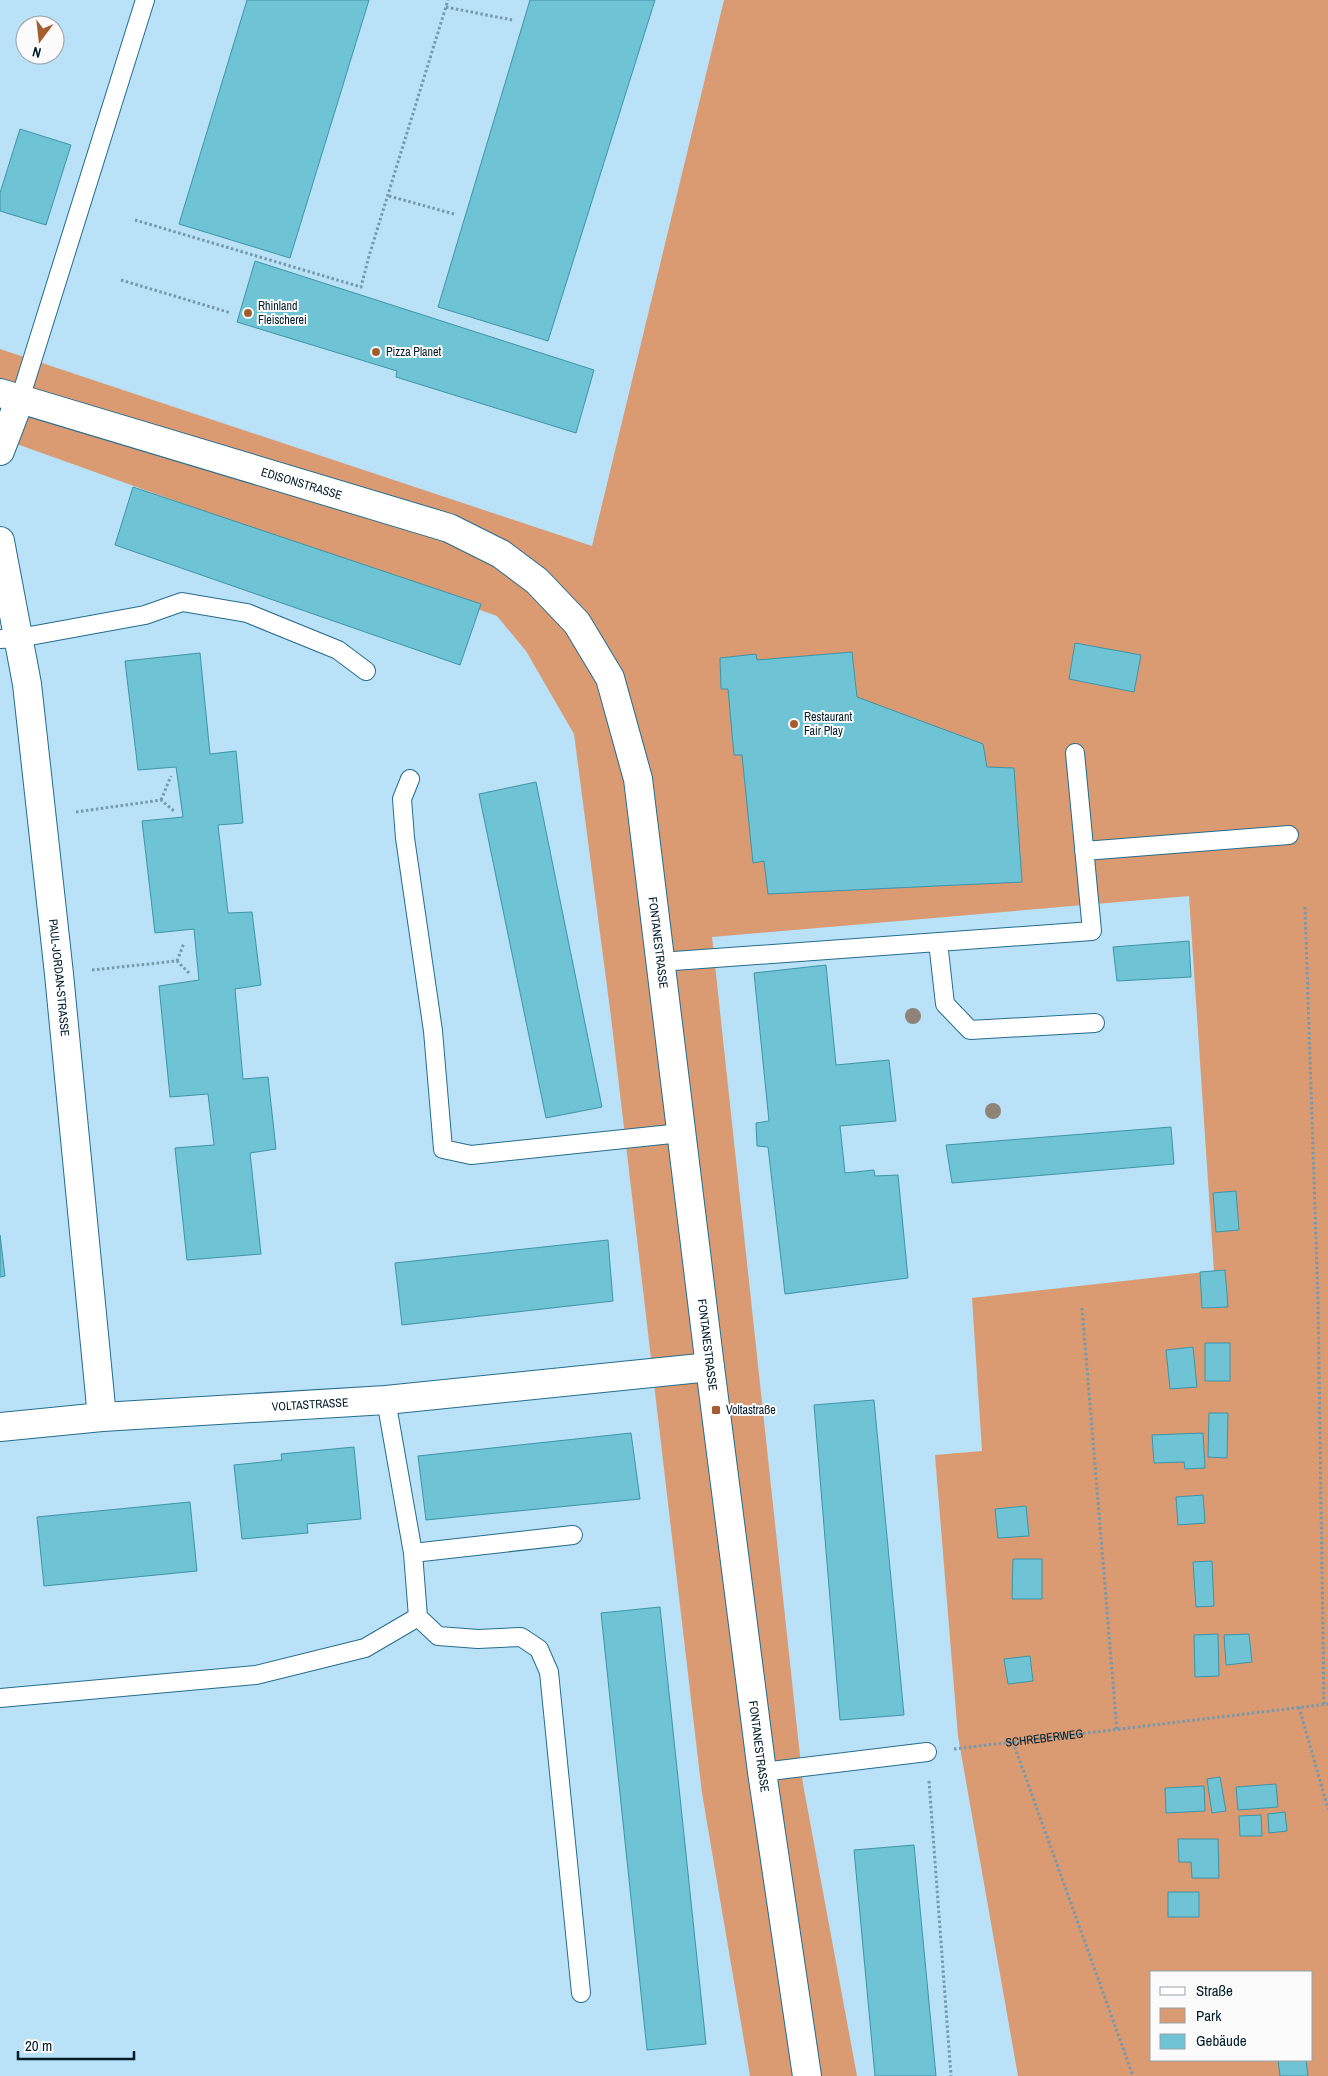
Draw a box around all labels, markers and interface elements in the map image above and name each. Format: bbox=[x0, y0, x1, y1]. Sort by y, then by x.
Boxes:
north arrow bbox=[15, 15, 65, 65]
text: N bbox=[30, 43, 43, 62]
place label: Rhinland Fleischerei bbox=[258, 298, 307, 328]
marker: Rhinland Fleischerei bbox=[242, 307, 254, 319]
place label: Pizza Planet bbox=[386, 344, 442, 360]
marker: Pizza Planet bbox=[370, 346, 382, 358]
street label: EDISONSTRASSE bbox=[259, 464, 344, 503]
place label: Restaurant Fair Play bbox=[804, 709, 852, 739]
marker: Restaurant Fair Play bbox=[788, 718, 800, 730]
street label: FONTANESTRASSE bbox=[645, 896, 672, 990]
street label: PAUL-JORDAN-STRASSE bbox=[45, 918, 73, 1037]
street label: FONTANESTRASSE bbox=[694, 1298, 721, 1392]
street label: VOLTASTRASSE bbox=[271, 1394, 349, 1415]
place label: Voltastraße bbox=[726, 1402, 776, 1418]
marker: Voltastraße bbox=[710, 1404, 722, 1416]
street label: FONTANESTRASSE bbox=[745, 1700, 773, 1793]
street label: SCHREBERWEG bbox=[1005, 1726, 1084, 1751]
legend bbox=[1150, 1971, 1313, 2061]
text: Straße bbox=[1196, 1980, 1233, 2001]
text: Park bbox=[1196, 2005, 1222, 2026]
scale bar bbox=[18, 2028, 134, 2060]
text: Gebäude bbox=[1196, 2030, 1247, 2051]
text: 20 m bbox=[25, 2035, 52, 2056]

